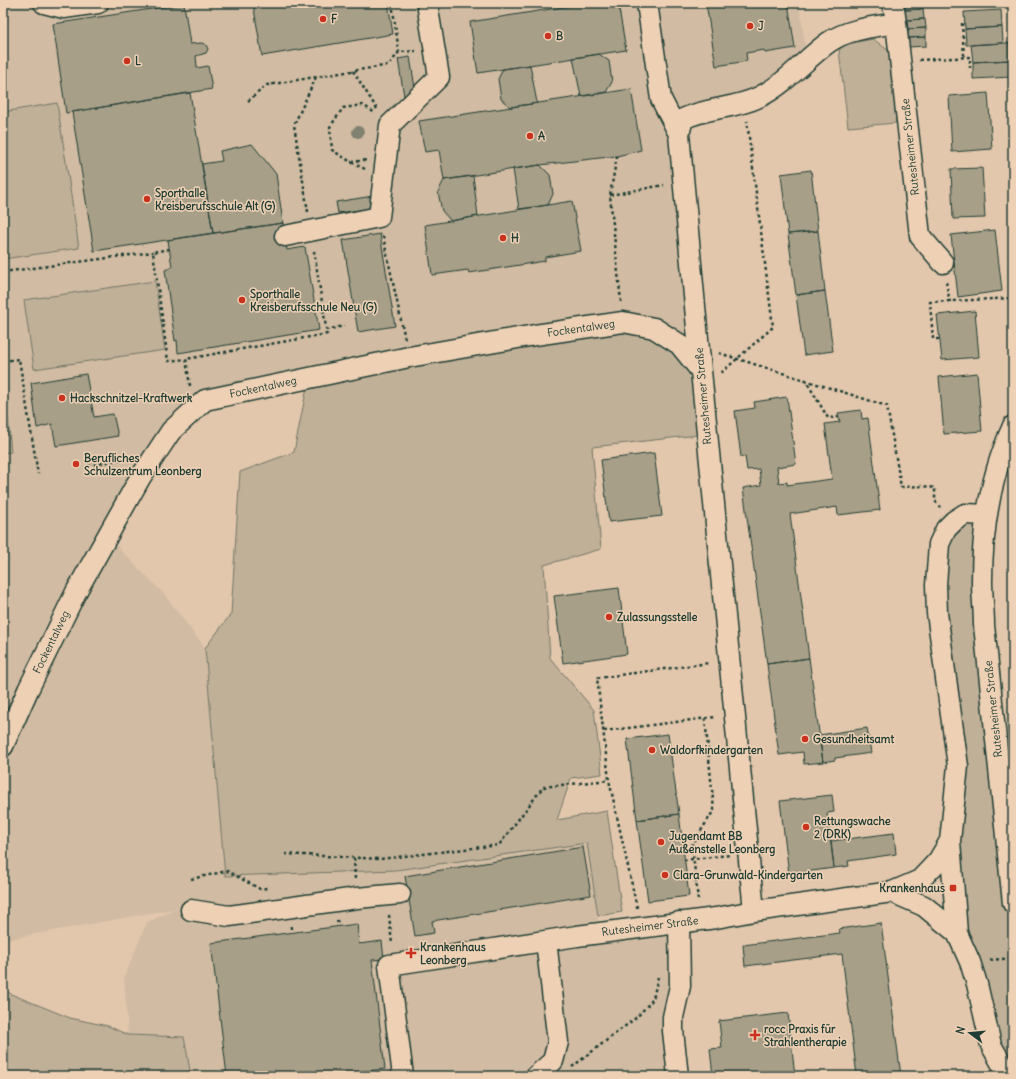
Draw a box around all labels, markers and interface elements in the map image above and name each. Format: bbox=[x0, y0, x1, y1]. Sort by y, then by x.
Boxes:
place label: F bbox=[331, 12, 338, 26]
marker: F bbox=[318, 14, 328, 24]
place label: J bbox=[758, 19, 764, 33]
marker: J bbox=[745, 21, 755, 31]
place label: B bbox=[556, 29, 563, 43]
marker: B bbox=[543, 31, 553, 41]
place label: L bbox=[135, 54, 141, 68]
marker: L bbox=[122, 56, 132, 66]
street label: Rutesheimer Straße bbox=[898, 98, 922, 196]
place label: A bbox=[538, 129, 545, 143]
marker: A bbox=[525, 131, 535, 141]
place label: Sporthalle Kreisberufsschule Alt (G) bbox=[155, 186, 276, 214]
marker: Sporthalle Kreisberufsschule Alt (G) bbox=[142, 194, 152, 204]
place label: H bbox=[511, 231, 519, 245]
marker: H bbox=[498, 233, 508, 243]
place label: Sporthalle Kreisberufsschule Neu (G) bbox=[250, 287, 378, 315]
marker: Sporthalle Kreisberufsschule Neu (G) bbox=[237, 295, 247, 305]
street label: Fockentalweg bbox=[546, 316, 616, 340]
street label: Rutesheimer Straße bbox=[692, 347, 714, 445]
street label: Fockentalweg bbox=[228, 373, 298, 401]
place label: Hackschnitzel-Kraftwerk bbox=[70, 391, 193, 405]
marker: Hackschnitzel-Kraftwerk bbox=[57, 393, 67, 403]
place label: Berufliches Schulzentrum Leonberg bbox=[84, 451, 202, 479]
marker: Berufliches Schulzentrum Leonberg bbox=[71, 459, 81, 469]
street label: Fockentalweg bbox=[30, 608, 72, 676]
place label: Zulassungsstelle bbox=[617, 610, 698, 625]
marker: Zulassungsstelle bbox=[604, 612, 614, 622]
street label: Rutesheimer Straße bbox=[981, 660, 1005, 758]
place label: Gesundheitsamt bbox=[813, 732, 894, 746]
marker: Gesundheitsamt bbox=[800, 734, 810, 744]
place label: Waldorfkindergarten bbox=[660, 743, 764, 758]
marker: Waldorfkindergarten bbox=[647, 745, 657, 755]
place label: Rettungswache 2 (DRK) bbox=[814, 814, 891, 842]
marker: Rettungswache 2 (DRK) bbox=[801, 822, 811, 832]
place label: Jugendamt BB Außenstelle Leonberg bbox=[669, 829, 775, 857]
marker: Jugendamt BB Außenstelle Leonberg bbox=[656, 837, 666, 847]
place label: Clara-Grunwald-Kindergarten bbox=[673, 868, 823, 883]
marker: Clara-Grunwald-Kindergarten bbox=[660, 870, 670, 880]
place label: Krankenhaus bbox=[879, 881, 945, 895]
marker: Krankenhaus bbox=[948, 883, 958, 893]
street label: Rutesheimer Straße bbox=[601, 913, 699, 939]
place label: Krankenhaus Leonberg bbox=[420, 940, 486, 968]
marker: Krankenhaus Leonberg bbox=[405, 947, 417, 959]
north arrow bbox=[950, 1013, 990, 1053]
place label: rocc Praxis für Strahlentherapie bbox=[764, 1022, 847, 1050]
text: N bbox=[953, 1025, 968, 1036]
marker: rocc Praxis für Strahlentherapie bbox=[749, 1029, 761, 1041]

